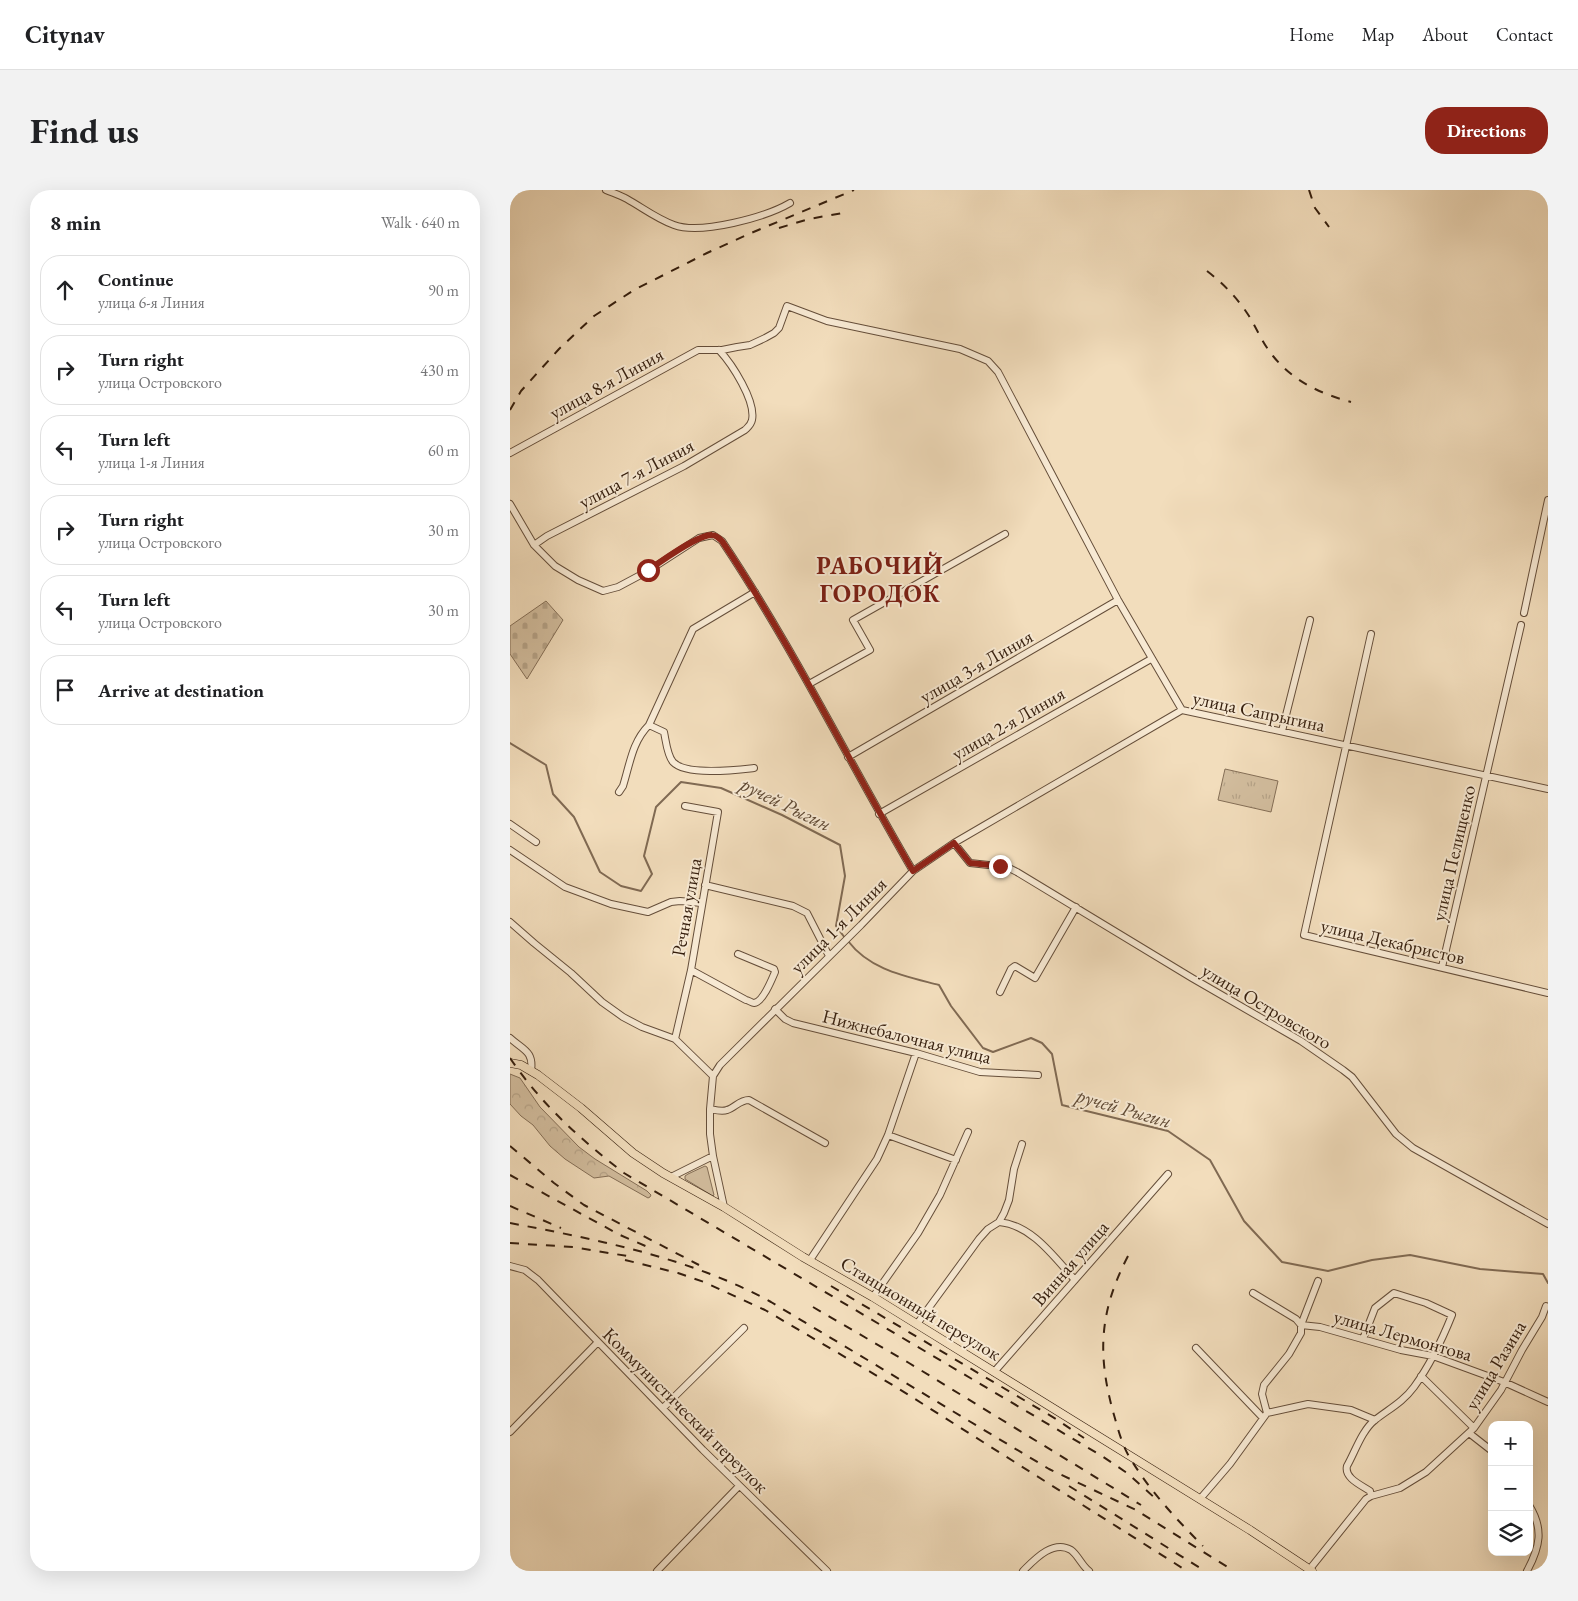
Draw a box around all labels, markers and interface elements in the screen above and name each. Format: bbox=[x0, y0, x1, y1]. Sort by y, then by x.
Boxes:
text: Citynav bbox=[25, 19, 105, 50]
text: Home bbox=[1289, 23, 1334, 46]
text: Map bbox=[1362, 23, 1394, 46]
text: About bbox=[1422, 23, 1468, 46]
text: Contact bbox=[1496, 23, 1553, 46]
button: Directions bbox=[1425, 107, 1548, 154]
text: Find us bbox=[30, 108, 139, 153]
text: 8 min bbox=[50, 209, 101, 236]
text: Walk · 640 m bbox=[381, 212, 460, 233]
text: Continue bbox=[98, 267, 173, 292]
icon: ahead bbox=[51, 276, 79, 304]
text: 90 m bbox=[428, 280, 459, 301]
text: улица 6-я Линия bbox=[98, 292, 205, 313]
street label: улица 8-я Линия bbox=[545, 342, 668, 425]
text: Turn right bbox=[98, 347, 184, 372]
icon: right bbox=[51, 356, 79, 384]
text: 430 m bbox=[420, 360, 459, 381]
text: улица Островского bbox=[98, 372, 222, 393]
text: Turn left bbox=[98, 427, 170, 452]
street label: улица 7-я Линия bbox=[574, 432, 699, 514]
icon: left bbox=[51, 436, 79, 464]
text: 60 m bbox=[428, 440, 459, 461]
text: улица 1-я Линия bbox=[98, 452, 205, 473]
text: Turn right bbox=[98, 507, 184, 532]
icon: right bbox=[51, 516, 79, 544]
text: 30 m bbox=[428, 520, 459, 541]
text: улица Островского bbox=[98, 532, 222, 553]
district label: РАБОЧИЙ ГОРОДОК bbox=[816, 550, 944, 609]
route start bbox=[637, 559, 660, 582]
text: Turn left bbox=[98, 587, 170, 612]
icon: left bbox=[51, 596, 79, 624]
text: 30 m bbox=[428, 600, 459, 621]
text: улица Островского bbox=[98, 612, 222, 633]
street label: улица 3-я Линия bbox=[915, 624, 1038, 709]
icon: arrive bbox=[51, 676, 79, 704]
text: Arrive at destination bbox=[98, 678, 264, 703]
street label: улица 2-я Линия bbox=[947, 681, 1070, 766]
street label: улица Сапрыгина bbox=[1191, 685, 1328, 738]
water label: ручей Рыгин bbox=[734, 770, 836, 837]
street label: улица Пелищенко bbox=[1426, 783, 1481, 924]
street label: Речная улица bbox=[666, 855, 708, 958]
route end bbox=[989, 855, 1012, 878]
street label: улица 1-я Линия bbox=[785, 871, 892, 979]
street label: улица Декабристов bbox=[1318, 913, 1467, 970]
street label: улица Островского bbox=[1197, 958, 1336, 1055]
street label: Нижнебалочная улица bbox=[820, 1003, 994, 1070]
water label: ручей Рыгин bbox=[1071, 1081, 1175, 1134]
street label: Винная улица bbox=[1026, 1215, 1115, 1311]
street label: Станционный переулок bbox=[836, 1251, 1006, 1366]
street label: улица Лермонтова bbox=[1331, 1304, 1475, 1367]
street label: улица Разина bbox=[1459, 1316, 1532, 1415]
street label: Коммунистический переулок bbox=[597, 1322, 774, 1499]
map controls bbox=[1488, 1421, 1533, 1556]
button: + bbox=[1488, 1421, 1533, 1466]
button: − bbox=[1488, 1466, 1533, 1511]
button: layers bbox=[1488, 1511, 1533, 1556]

